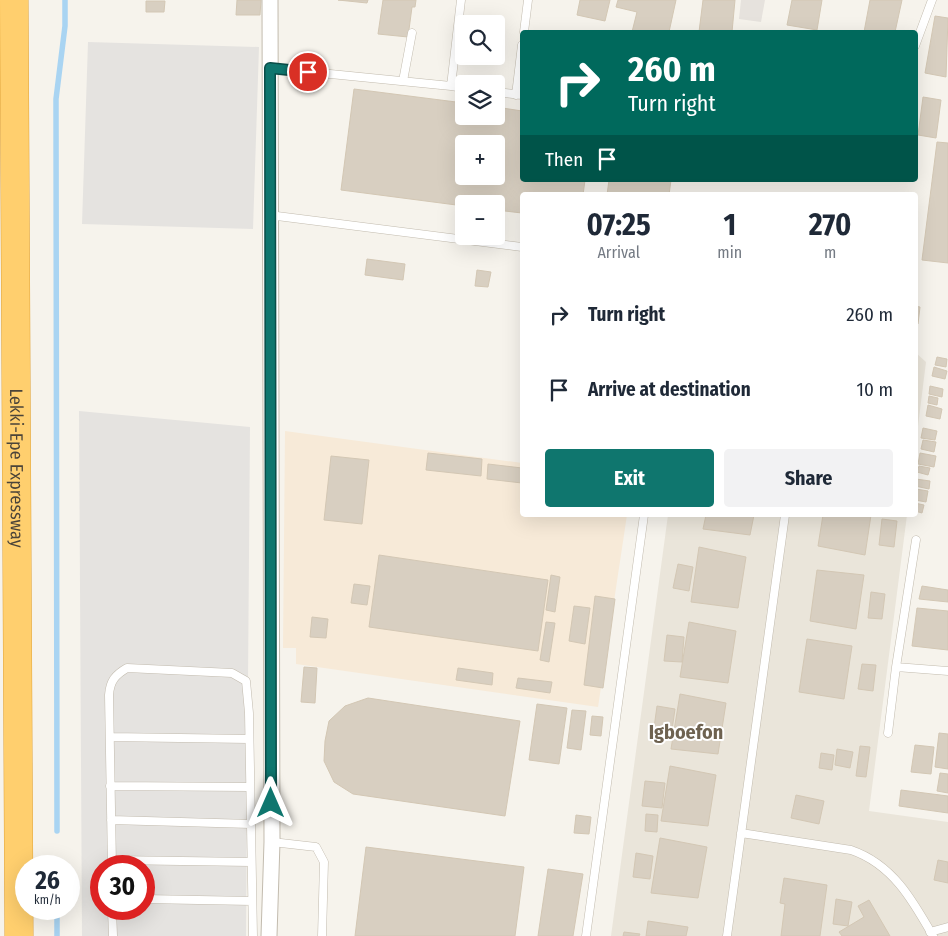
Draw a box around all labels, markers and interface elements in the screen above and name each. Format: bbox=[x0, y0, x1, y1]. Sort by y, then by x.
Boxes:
map controls bbox=[455, 15, 505, 245]
button: search bbox=[455, 15, 505, 65]
text: 260 m bbox=[628, 48, 716, 90]
icon: right bbox=[545, 50, 610, 115]
pin bbox=[287, 51, 329, 93]
icon: arrive bbox=[294, 58, 322, 86]
button: layers bbox=[455, 75, 505, 125]
text: Turn right bbox=[628, 90, 716, 117]
button: + bbox=[455, 135, 505, 185]
icon: arrive bbox=[593, 145, 621, 173]
text: Then bbox=[545, 148, 583, 171]
button: − bbox=[455, 195, 505, 245]
text: 07:25 bbox=[587, 207, 651, 243]
text: 1 bbox=[723, 207, 736, 243]
text: 270 bbox=[809, 207, 851, 243]
text: Arrival bbox=[597, 243, 640, 262]
text: min bbox=[717, 243, 742, 262]
text: m bbox=[824, 243, 836, 262]
icon: right bbox=[545, 301, 573, 329]
text: Turn right bbox=[588, 303, 665, 326]
text: 260 m bbox=[846, 303, 893, 326]
icon: arrive bbox=[545, 376, 573, 404]
text: Arrive at destination bbox=[588, 378, 751, 401]
text: 10 m bbox=[857, 378, 893, 401]
street label: Lekki-Epe Expressway bbox=[5, 388, 28, 548]
button: Exit bbox=[545, 449, 714, 507]
button: Share bbox=[724, 449, 893, 507]
district label: Igboefon bbox=[649, 720, 723, 744]
position arrow bbox=[244, 776, 296, 828]
speed limit sign: 30 bbox=[90, 855, 155, 920]
text: 26 bbox=[35, 866, 60, 896]
text: km/h bbox=[34, 893, 61, 907]

